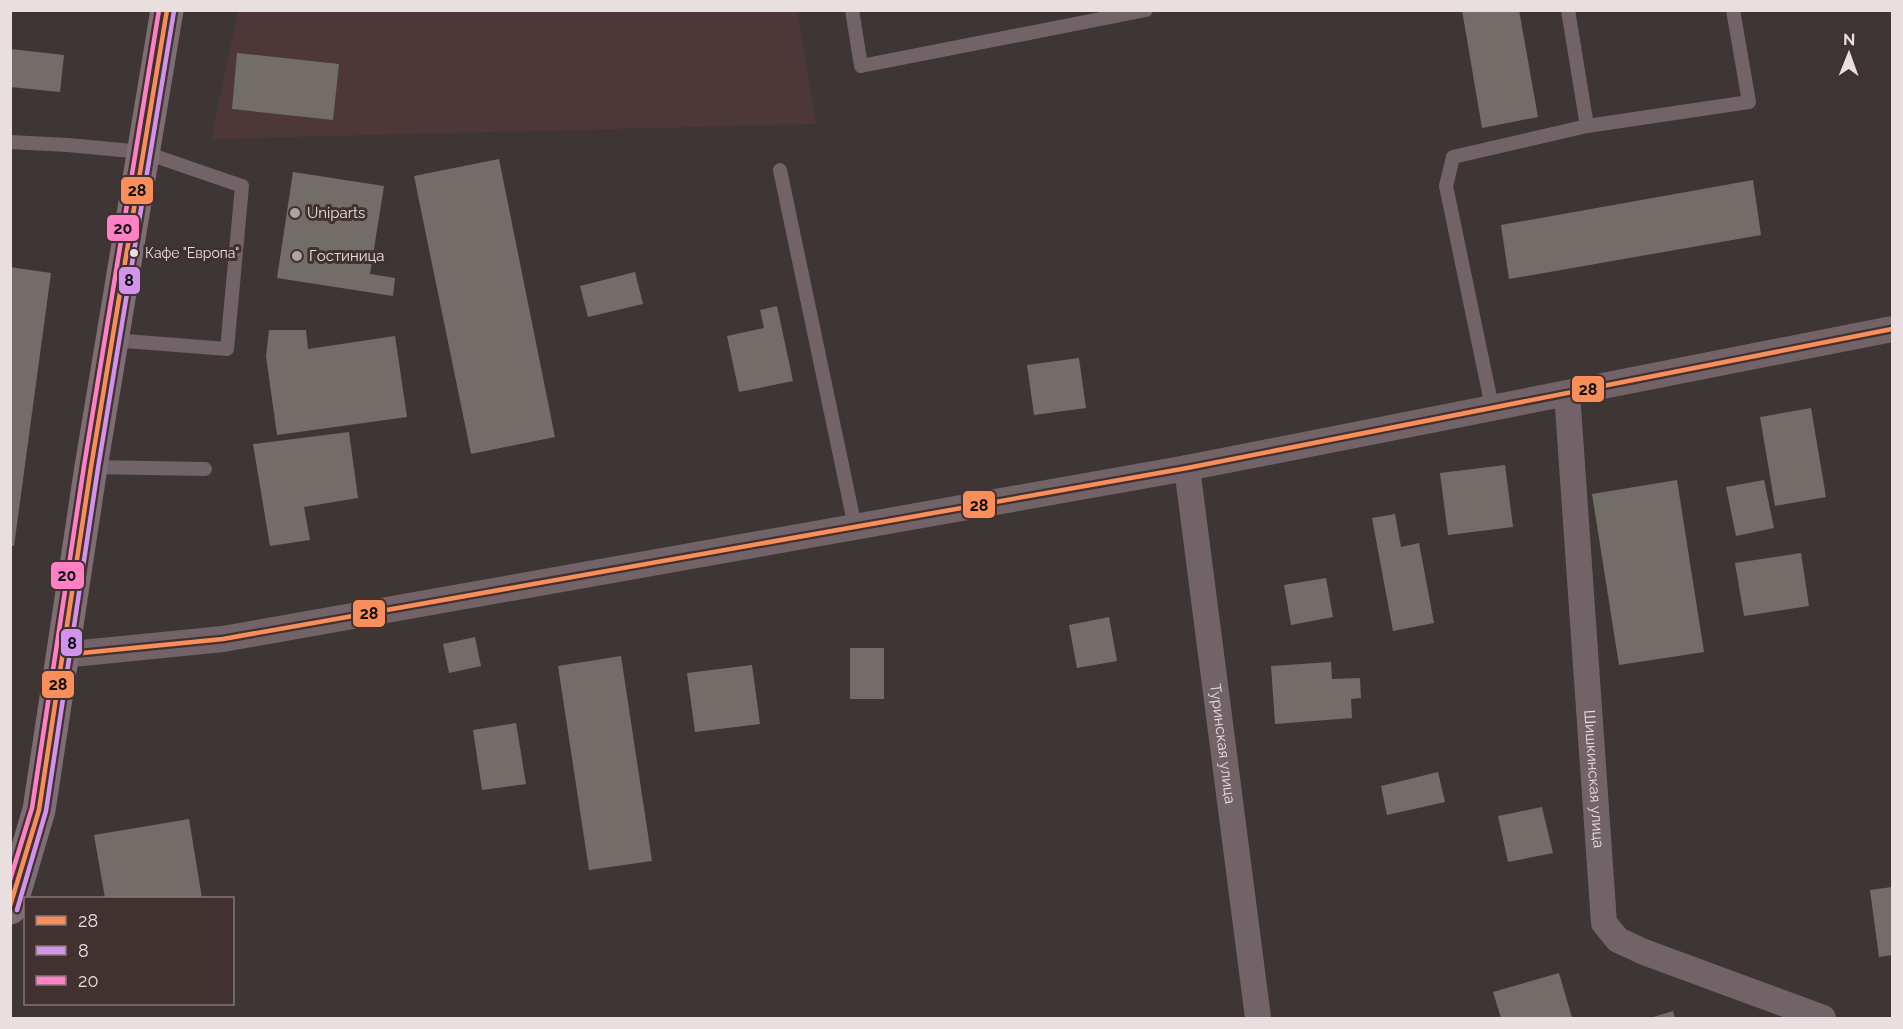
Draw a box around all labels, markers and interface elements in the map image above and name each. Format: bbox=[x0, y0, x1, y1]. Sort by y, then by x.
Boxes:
north arrow bbox=[1819, 24, 1879, 84]
text: N bbox=[1843, 30, 1856, 49]
line badge: 28 bbox=[120, 176, 154, 205]
text: 28 bbox=[128, 181, 146, 200]
place label: Uniparts bbox=[307, 204, 365, 222]
marker: Uniparts bbox=[288, 206, 302, 220]
line badge: 20 bbox=[106, 214, 140, 242]
text: 20 bbox=[114, 219, 133, 238]
place label: Кафе "Европа" bbox=[145, 245, 239, 261]
marker: Кафе "Европа" bbox=[128, 247, 140, 259]
place label: Гостиница bbox=[309, 247, 384, 265]
marker: Гостиница bbox=[290, 249, 304, 263]
line badge: 8 bbox=[118, 266, 141, 295]
text: 8 bbox=[124, 271, 134, 290]
line badge: 28 bbox=[1571, 375, 1605, 403]
text: 28 bbox=[1579, 380, 1597, 399]
line badge: 28 bbox=[962, 490, 996, 519]
text: 28 bbox=[970, 496, 988, 515]
line badge: 20 bbox=[50, 561, 85, 590]
text: 20 bbox=[58, 566, 77, 585]
line badge: 28 bbox=[352, 599, 386, 628]
text: 28 bbox=[360, 604, 378, 623]
line badge: 8 bbox=[60, 628, 83, 657]
text: 8 bbox=[67, 634, 77, 653]
line badge: 28 bbox=[41, 670, 75, 699]
text: 28 bbox=[49, 675, 67, 694]
street label: Туринская улица bbox=[1206, 683, 1239, 805]
street label: Шишкинская улица bbox=[1580, 709, 1608, 849]
legend bbox=[24, 897, 234, 1005]
text: 28 bbox=[78, 910, 98, 931]
text: 8 bbox=[78, 940, 89, 961]
text: 20 bbox=[78, 970, 98, 991]

